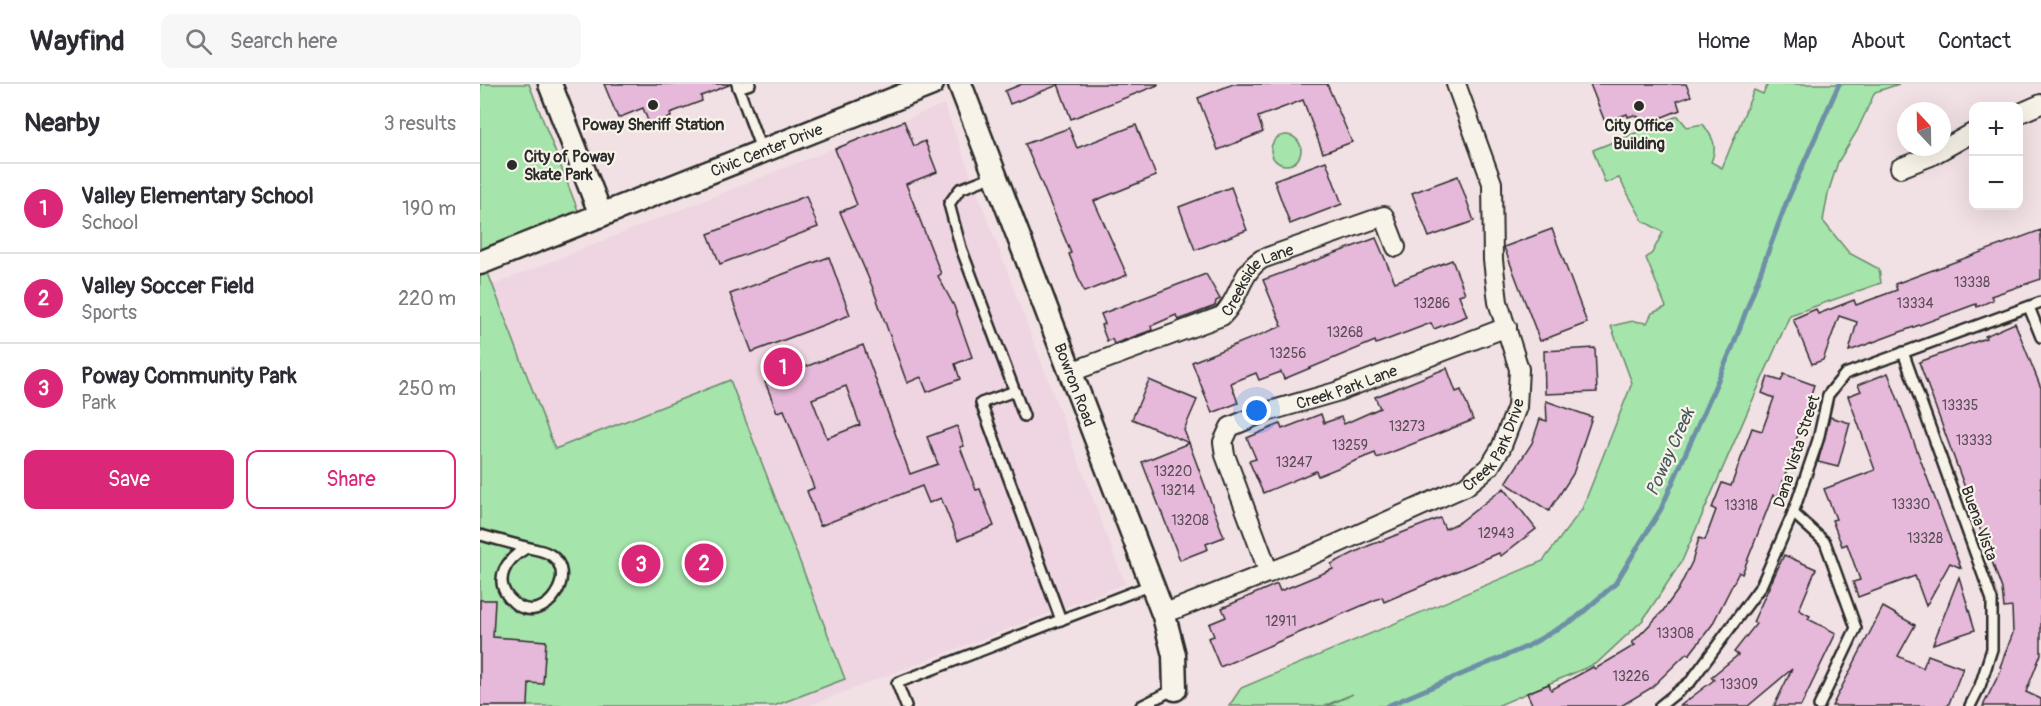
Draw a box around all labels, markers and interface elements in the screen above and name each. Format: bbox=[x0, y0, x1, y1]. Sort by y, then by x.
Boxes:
search box bbox=[161, 14, 581, 68]
text: Wayfind bbox=[30, 24, 125, 59]
icon: search bbox=[182, 25, 215, 58]
text: Search here bbox=[230, 27, 337, 55]
text: Home bbox=[1697, 28, 1750, 55]
text: Map bbox=[1783, 28, 1818, 55]
text: About bbox=[1851, 28, 1905, 55]
text: Contact bbox=[1938, 28, 2011, 55]
marker: Poway Sheriff Station bbox=[646, 98, 660, 112]
marker: City Office Building bbox=[1632, 99, 1646, 113]
north arrow bbox=[1897, 102, 1951, 156]
map controls bbox=[1969, 102, 2023, 210]
button: + bbox=[1969, 102, 2023, 156]
text: Nearby bbox=[24, 107, 100, 139]
text: 3 results bbox=[384, 111, 456, 136]
place label: Poway Sheriff Station bbox=[582, 115, 724, 135]
place label: City Office Building bbox=[1605, 116, 1675, 154]
street label: Civic Center Drive bbox=[708, 119, 826, 182]
place label: City of Poway Skate Park bbox=[524, 147, 615, 185]
button: − bbox=[1969, 156, 2023, 210]
marker: City of Poway Skate Park bbox=[505, 158, 519, 172]
text: Valley Elementary School bbox=[81, 182, 314, 210]
text: 1 bbox=[40, 196, 47, 221]
text: 190 m bbox=[402, 196, 456, 221]
text: School bbox=[81, 210, 138, 235]
street label: Creekside Lane bbox=[1217, 240, 1296, 321]
text: Valley Soccer Field bbox=[81, 272, 254, 300]
house number: 13338 bbox=[1954, 274, 1990, 291]
text: 2 bbox=[38, 286, 49, 311]
text: 220 m bbox=[398, 286, 456, 311]
house number: 13286 bbox=[1414, 295, 1450, 312]
house number: 13334 bbox=[1896, 295, 1934, 312]
text: Sports bbox=[81, 300, 137, 325]
house number: 13268 bbox=[1327, 324, 1363, 341]
street label: Bowron Road bbox=[1049, 340, 1099, 430]
pin: 1 bbox=[764, 344, 802, 390]
house number: 13256 bbox=[1270, 345, 1306, 362]
street label: Creek Park Lane bbox=[1294, 361, 1400, 414]
text: Poway Community Park bbox=[81, 362, 297, 390]
text: 3 bbox=[38, 376, 49, 401]
text: 250 m bbox=[398, 376, 456, 401]
text: Park bbox=[81, 390, 116, 415]
street label: Dana Vista Street bbox=[1769, 392, 1825, 510]
your location bbox=[1242, 396, 1271, 425]
house number: 13335 bbox=[1942, 397, 1978, 414]
street label: Creek Park Drive bbox=[1458, 398, 1528, 496]
water label: Poway Creek bbox=[1641, 403, 1701, 500]
house number: 13273 bbox=[1389, 418, 1425, 435]
house number: 13333 bbox=[1956, 432, 1993, 449]
house number: 13259 bbox=[1332, 437, 1368, 454]
button: Save bbox=[24, 450, 234, 509]
button: Share bbox=[246, 450, 456, 509]
house number: 13247 bbox=[1276, 454, 1313, 471]
house number: 13220 bbox=[1154, 463, 1192, 480]
house number: 13214 bbox=[1161, 482, 1195, 499]
street label: Buena Vista bbox=[1956, 483, 2002, 563]
house number: 13330 bbox=[1892, 496, 1930, 513]
house number: 13318 bbox=[1724, 497, 1758, 514]
house number: 13208 bbox=[1171, 512, 1209, 529]
house number: 12943 bbox=[1478, 525, 1514, 542]
house number: 13328 bbox=[1907, 530, 1943, 547]
pin: 2 bbox=[684, 540, 724, 586]
pin: 3 bbox=[622, 542, 660, 586]
house number: 12911 bbox=[1265, 613, 1297, 630]
house number: 13308 bbox=[1656, 625, 1694, 642]
house number: 13226 bbox=[1612, 668, 1650, 685]
house number: 13309 bbox=[1720, 676, 1758, 693]

